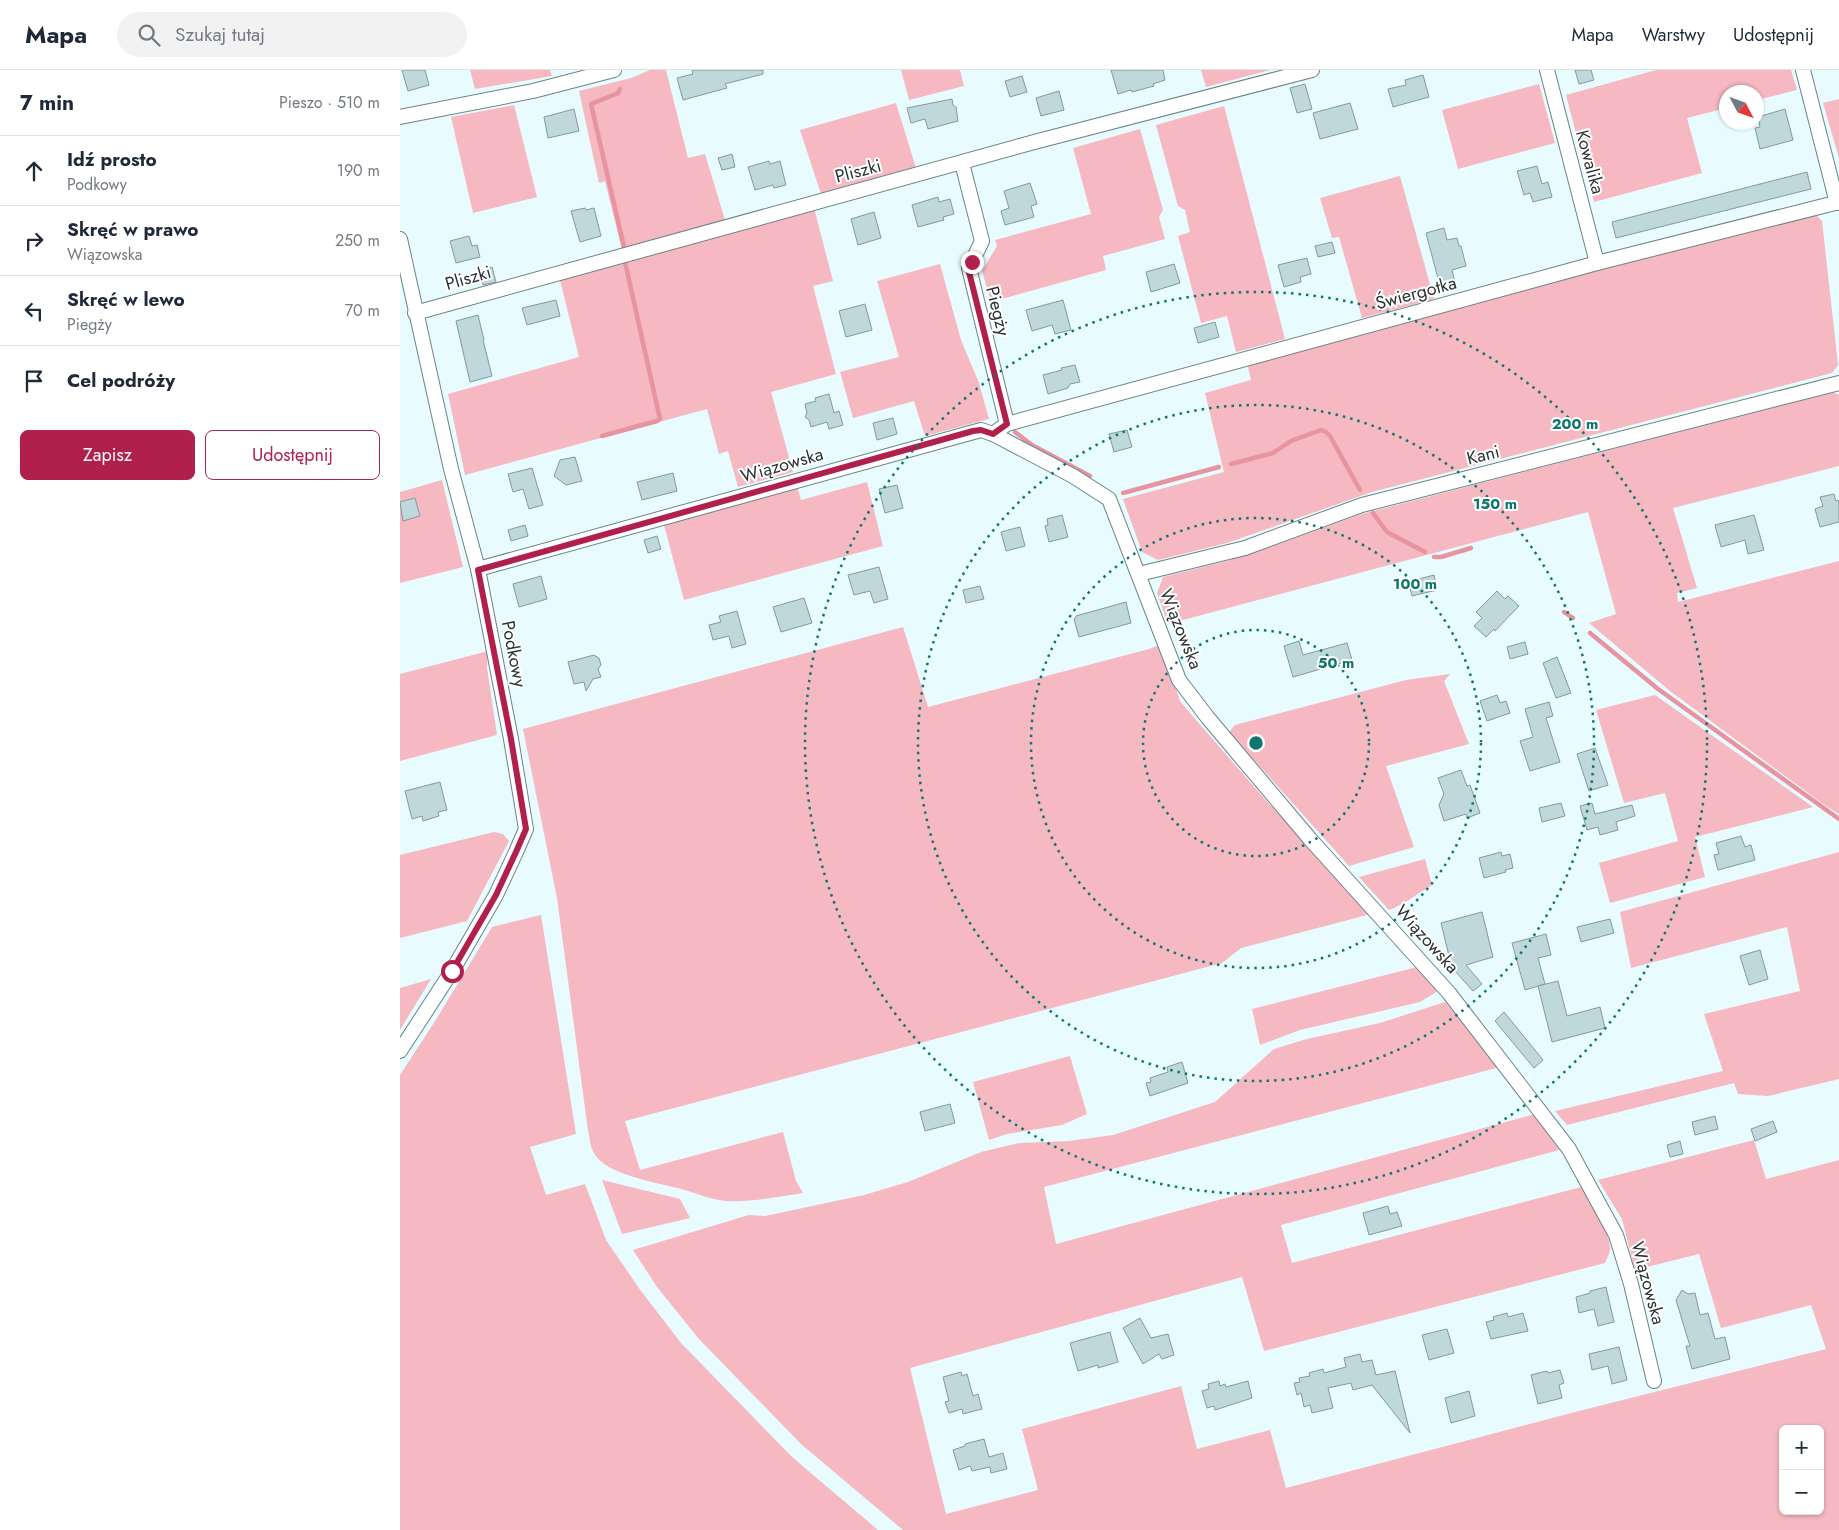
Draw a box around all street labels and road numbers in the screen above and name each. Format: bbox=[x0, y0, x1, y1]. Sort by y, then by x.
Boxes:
street label: Kowalika bbox=[1569, 127, 1611, 197]
street label: Pliszki bbox=[832, 152, 884, 190]
street label: Pliszki bbox=[442, 259, 494, 297]
street label: Świergotka bbox=[1373, 270, 1459, 316]
street label: Piegży bbox=[979, 283, 1017, 339]
street label: Kani bbox=[1464, 438, 1502, 472]
street label: Wiązowska bbox=[738, 441, 826, 489]
street label: Wiązowska bbox=[1153, 585, 1209, 673]
street label: Podkowy bbox=[495, 618, 533, 690]
street label: Wiązowska bbox=[1389, 899, 1465, 979]
street label: Wiązowska bbox=[1624, 1239, 1672, 1327]

